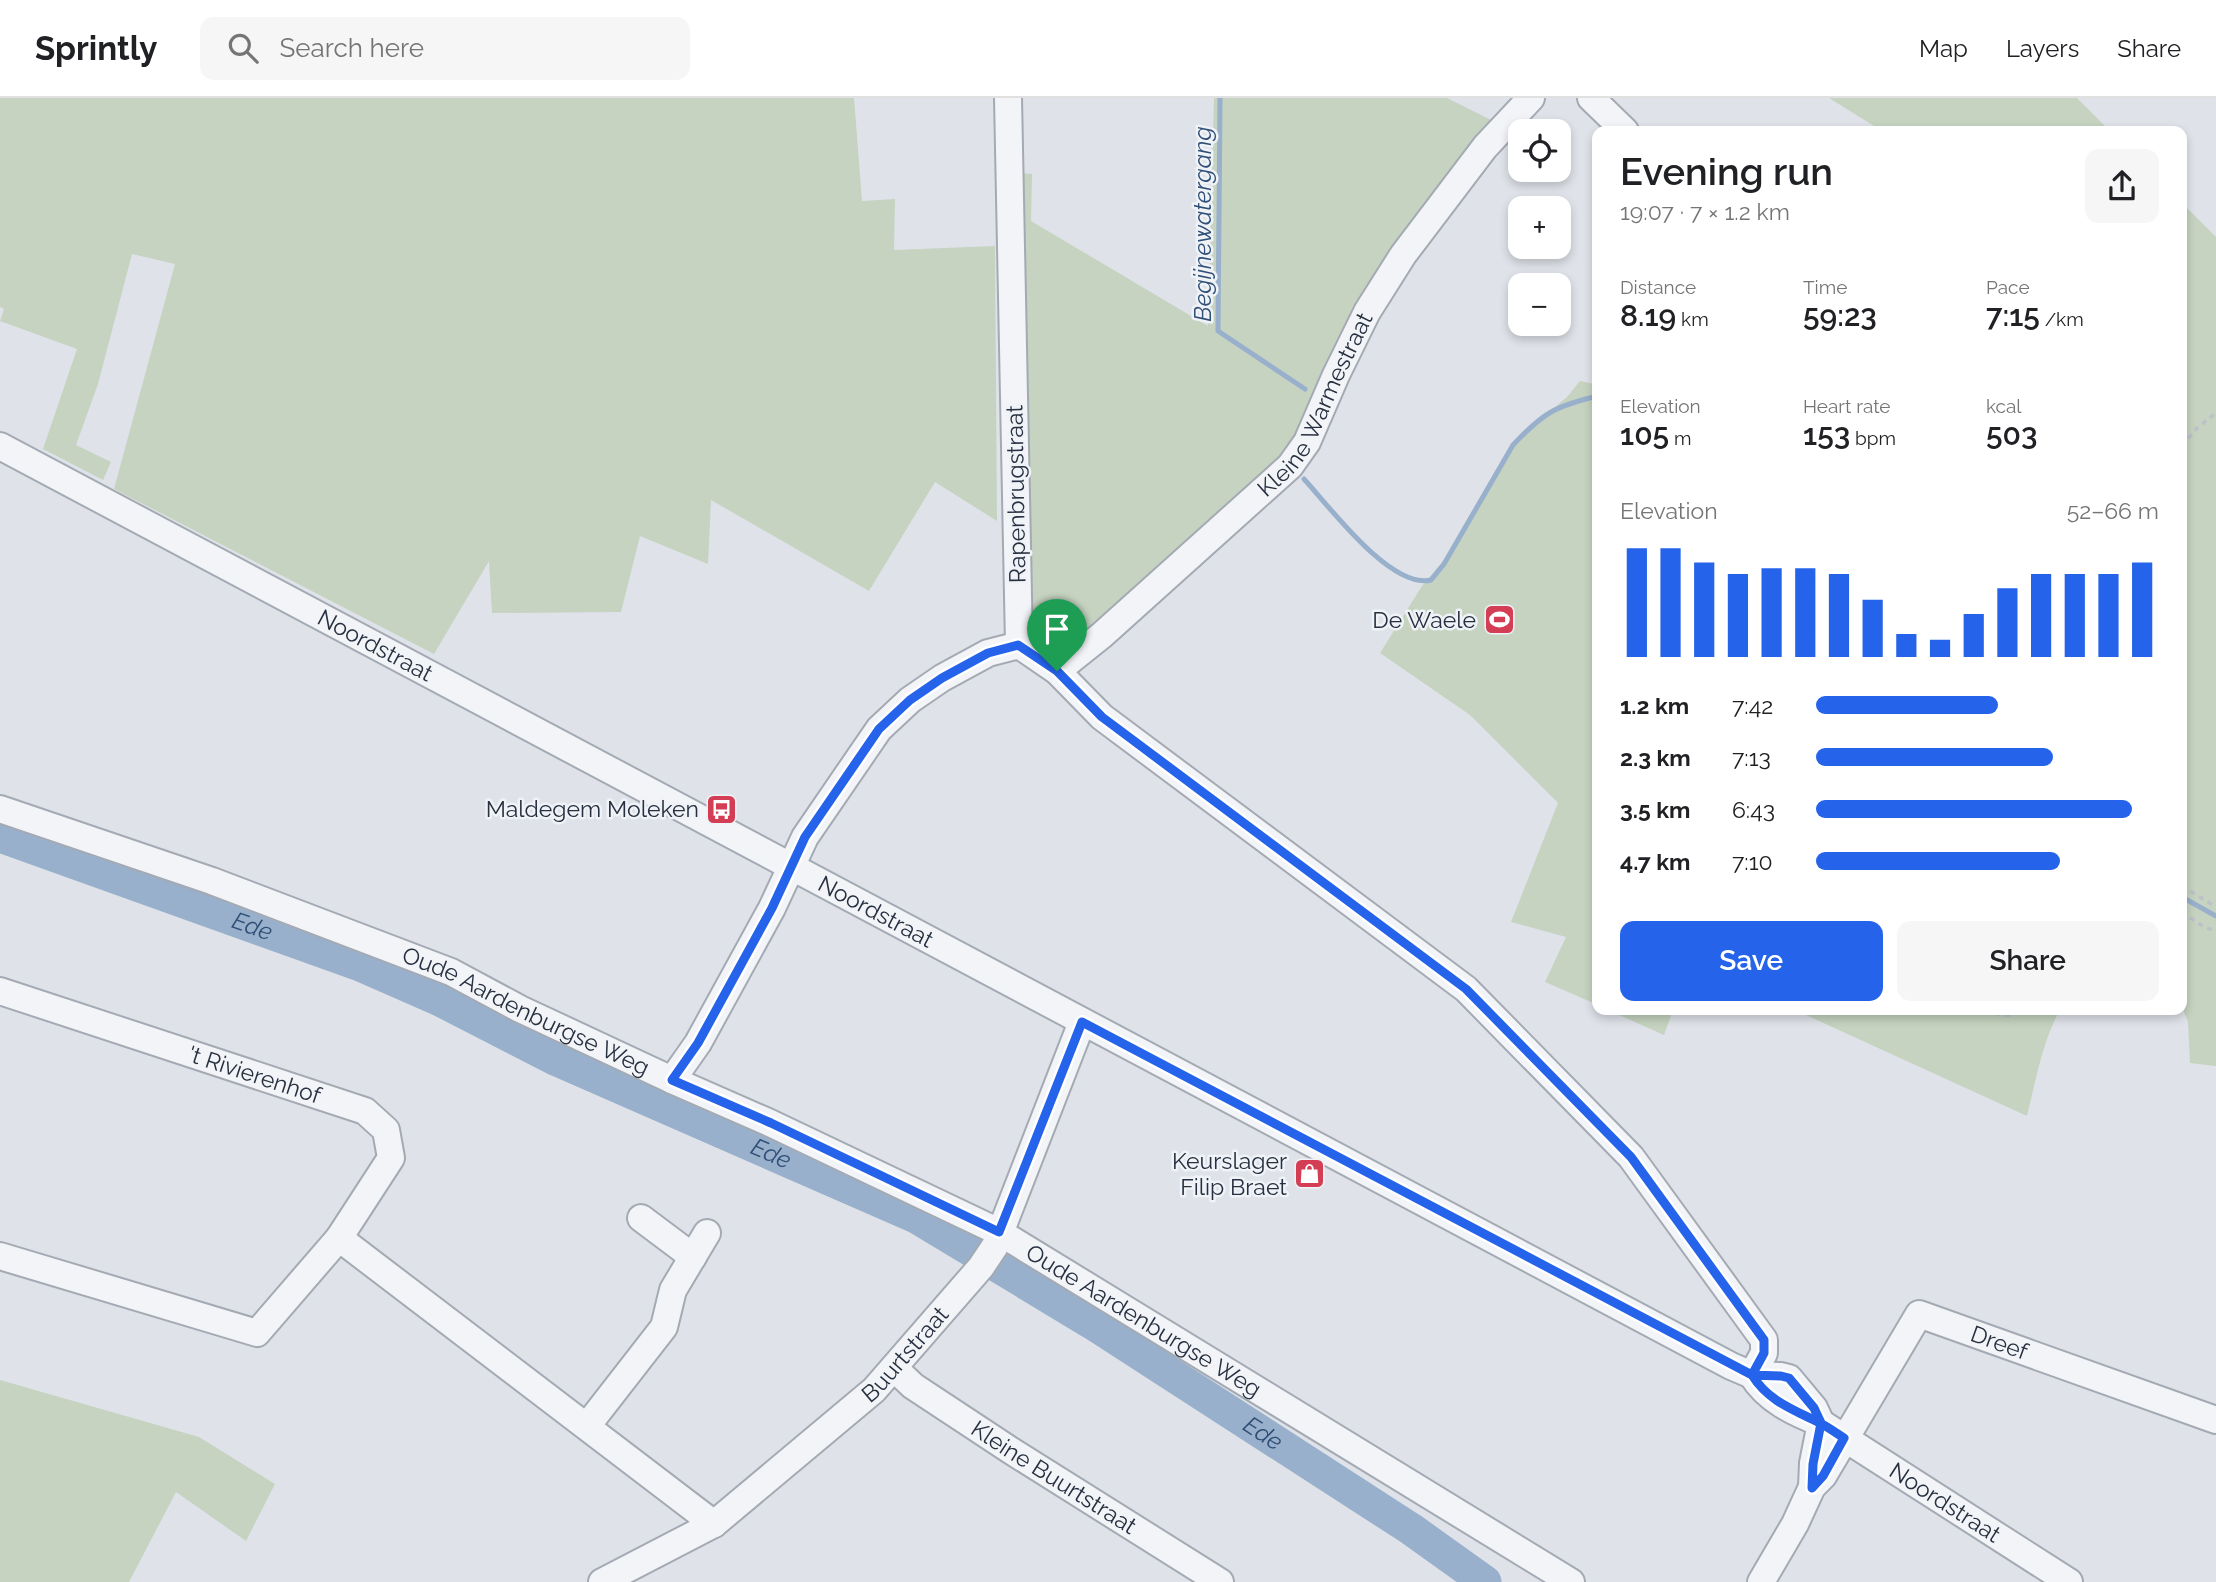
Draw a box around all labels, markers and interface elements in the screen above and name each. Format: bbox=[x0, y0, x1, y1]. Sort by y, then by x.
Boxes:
search box bbox=[200, 17, 690, 80]
text: Sprintly bbox=[35, 29, 158, 68]
icon: search bbox=[224, 29, 262, 67]
text: Search here bbox=[280, 33, 424, 63]
text: Map bbox=[1919, 34, 1968, 63]
text: Layers bbox=[2006, 34, 2079, 63]
text: Share bbox=[2117, 34, 2181, 63]
map controls bbox=[1508, 119, 1571, 336]
button: locate bbox=[1508, 119, 1571, 182]
water label: Begijnewatergang bbox=[1188, 126, 1217, 322]
text: Evening run bbox=[1620, 149, 1833, 194]
button: share bbox=[2085, 149, 2159, 223]
button: + bbox=[1508, 196, 1571, 259]
text: 19:07 · 7 × 1.2 km bbox=[1620, 198, 1790, 225]
button: − bbox=[1508, 273, 1571, 336]
text: Distance bbox=[1620, 276, 1696, 298]
text: Time bbox=[1803, 276, 1847, 298]
text: Pace bbox=[1986, 276, 2030, 298]
text: 8.19 bbox=[1620, 298, 1676, 333]
text: 59:23 bbox=[1803, 298, 1877, 333]
text: 7:15 bbox=[1986, 298, 2040, 333]
street label: Kleine Warmestraat bbox=[1252, 308, 1378, 502]
text: km bbox=[1676, 308, 1709, 330]
text: /km bbox=[2040, 308, 2084, 330]
text: Elevation bbox=[1620, 395, 1701, 417]
text: Heart rate bbox=[1803, 395, 1891, 417]
text: kcal bbox=[1986, 395, 2022, 417]
street label: Rapenbrugstraat bbox=[1000, 404, 1031, 583]
text: 105 bbox=[1620, 417, 1669, 452]
text: 153 bbox=[1803, 417, 1850, 452]
text: 503 bbox=[1986, 417, 2037, 452]
text: m bbox=[1669, 427, 1691, 449]
text: bpm bbox=[1850, 427, 1896, 449]
text: Elevation bbox=[1620, 497, 1718, 524]
text: 52–66 m bbox=[2067, 497, 2159, 524]
pin bbox=[1027, 599, 1087, 671]
street label: Noordstraat bbox=[313, 603, 438, 687]
sports icon: De Waele bbox=[1482, 603, 1516, 637]
place label: De Waele bbox=[1372, 606, 1476, 633]
icon: arrive bbox=[1038, 610, 1076, 648]
text: 1.2 km bbox=[1620, 692, 1689, 719]
text: 7:42 bbox=[1732, 692, 1773, 719]
text: 2.3 km bbox=[1620, 744, 1691, 771]
text: 7:13 bbox=[1732, 744, 1771, 771]
bus stop icon: Maldegem Moleken bbox=[705, 792, 739, 826]
place label: Maldegem Moleken bbox=[486, 795, 699, 822]
text: 3.5 km bbox=[1620, 796, 1691, 823]
text: 6:43 bbox=[1732, 796, 1775, 823]
text: 4.7 km bbox=[1620, 848, 1691, 875]
text: 7:10 bbox=[1732, 848, 1773, 875]
street label: Noordstraat bbox=[814, 869, 939, 953]
water label: Ede bbox=[228, 905, 277, 947]
button: Save bbox=[1620, 921, 1883, 1001]
button: Share bbox=[1897, 921, 2159, 1001]
street label: Oude Aardenburgse Weg bbox=[399, 941, 654, 1081]
street label: 't Rivierenhof bbox=[185, 1040, 326, 1109]
water label: Ede bbox=[747, 1132, 796, 1175]
place label: Keurslager Filip Braet bbox=[1172, 1147, 1287, 1200]
shop icon: Keurslager Filip Braet bbox=[1293, 1157, 1327, 1191]
street label: Oude Aardenburgse Weg bbox=[1021, 1238, 1266, 1402]
street label: Buurtstraat bbox=[856, 1300, 954, 1408]
street label: Dreef bbox=[1967, 1320, 2033, 1365]
water label: Ede bbox=[1238, 1410, 1288, 1456]
street label: Kleine Buurtstraat bbox=[966, 1414, 1142, 1539]
street label: Noordstraat bbox=[1885, 1457, 2006, 1548]

